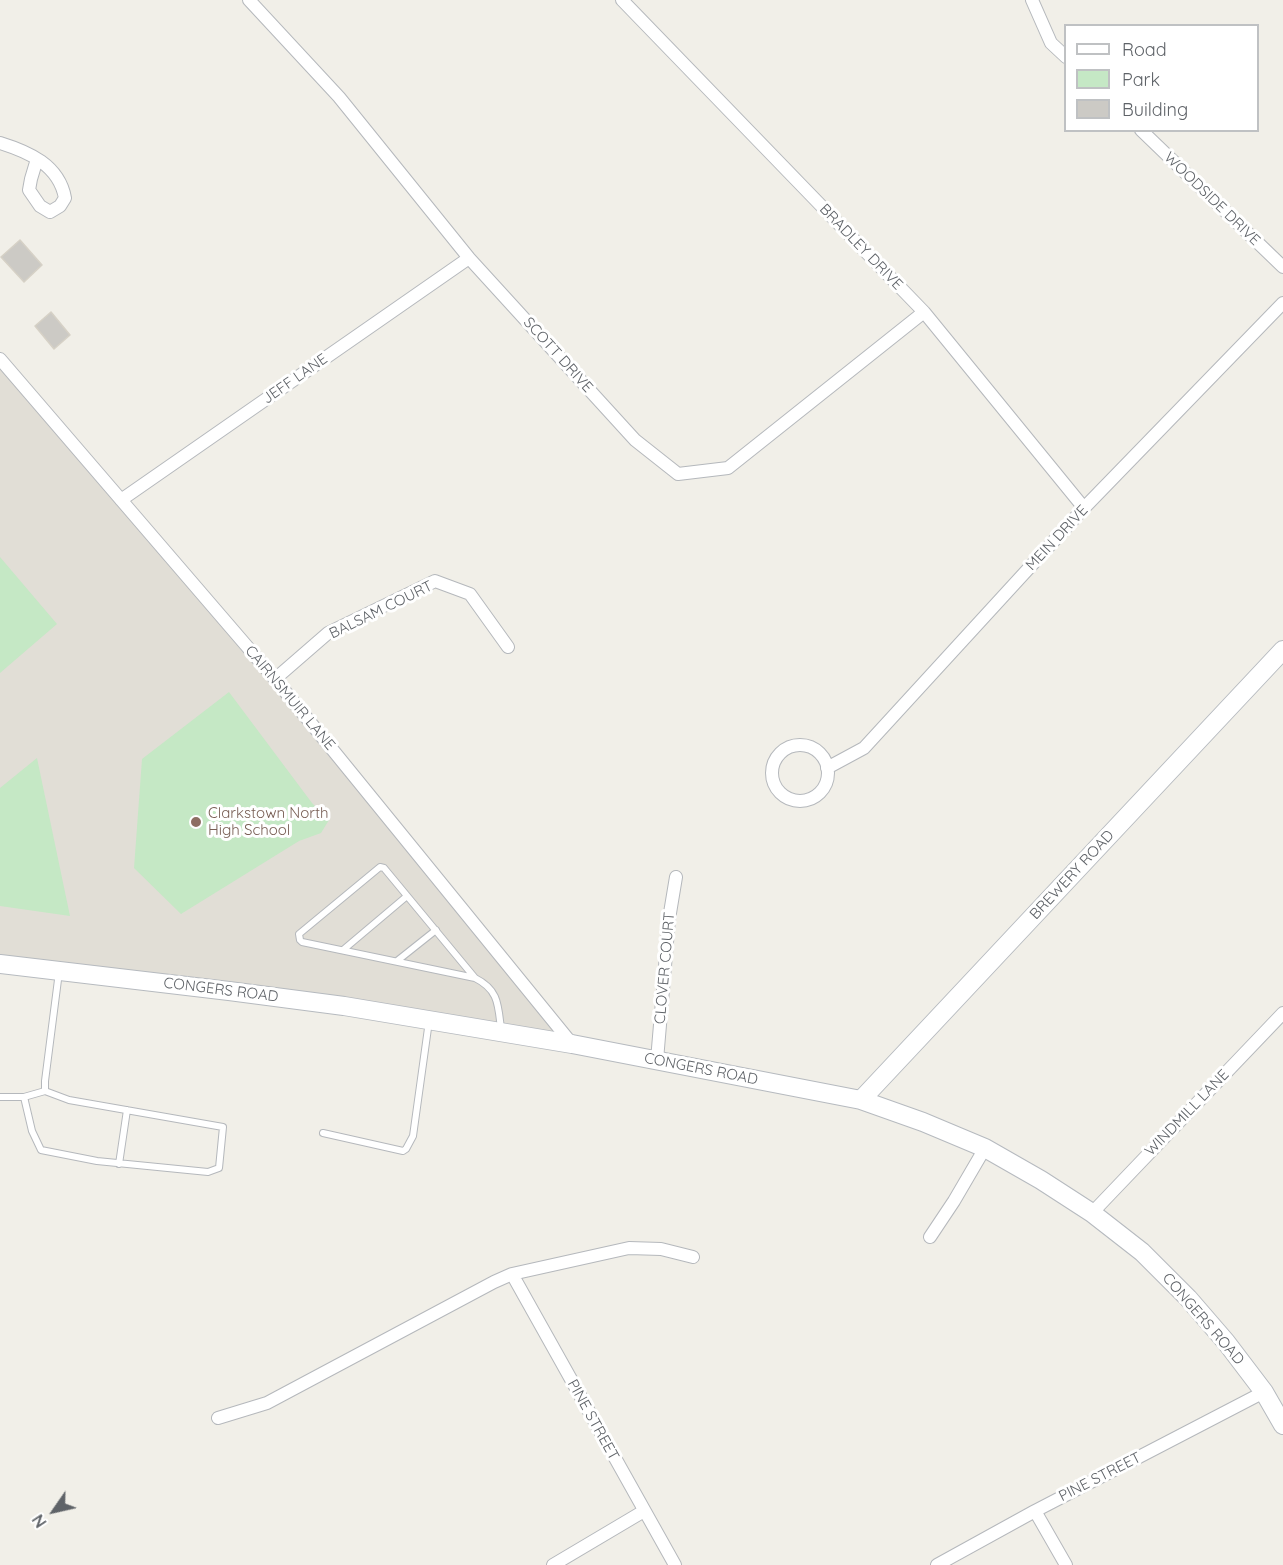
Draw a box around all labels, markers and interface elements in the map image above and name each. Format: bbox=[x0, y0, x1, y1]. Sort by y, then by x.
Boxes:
legend bbox=[1064, 24, 1259, 132]
text: Road bbox=[1122, 38, 1167, 61]
text: Park bbox=[1122, 68, 1160, 91]
text: Building bbox=[1122, 98, 1188, 121]
street label: WOODSIDE DRIVE bbox=[1160, 148, 1264, 250]
street label: BRADLEY DRIVE bbox=[815, 200, 907, 294]
street label: SCOTT DRIVE bbox=[519, 314, 597, 396]
street label: JEFF LANE bbox=[259, 350, 331, 408]
street label: MEIN DRIVE bbox=[1022, 502, 1092, 574]
street label: BALSAM COURT bbox=[326, 577, 436, 643]
street label: CAIRNSMUIR LANE bbox=[241, 642, 339, 754]
place label: Clarkstown North High School bbox=[208, 804, 329, 839]
marker: Clarkstown North High School bbox=[189, 815, 203, 829]
street label: BREWERY ROAD bbox=[1026, 827, 1118, 923]
street label: CLOVER COURT bbox=[651, 911, 679, 1025]
street label: CONGERS ROAD bbox=[163, 974, 279, 1006]
street label: CONGERS ROAD bbox=[643, 1049, 759, 1089]
street label: WINDMILL LANE bbox=[1141, 1066, 1233, 1160]
street label: CONGERS ROAD bbox=[1158, 1269, 1248, 1369]
street label: PINE STREET bbox=[563, 1376, 623, 1464]
street label: PINE STREET bbox=[1056, 1449, 1144, 1505]
north arrow bbox=[24, 1481, 84, 1541]
text: N bbox=[28, 1511, 51, 1532]

